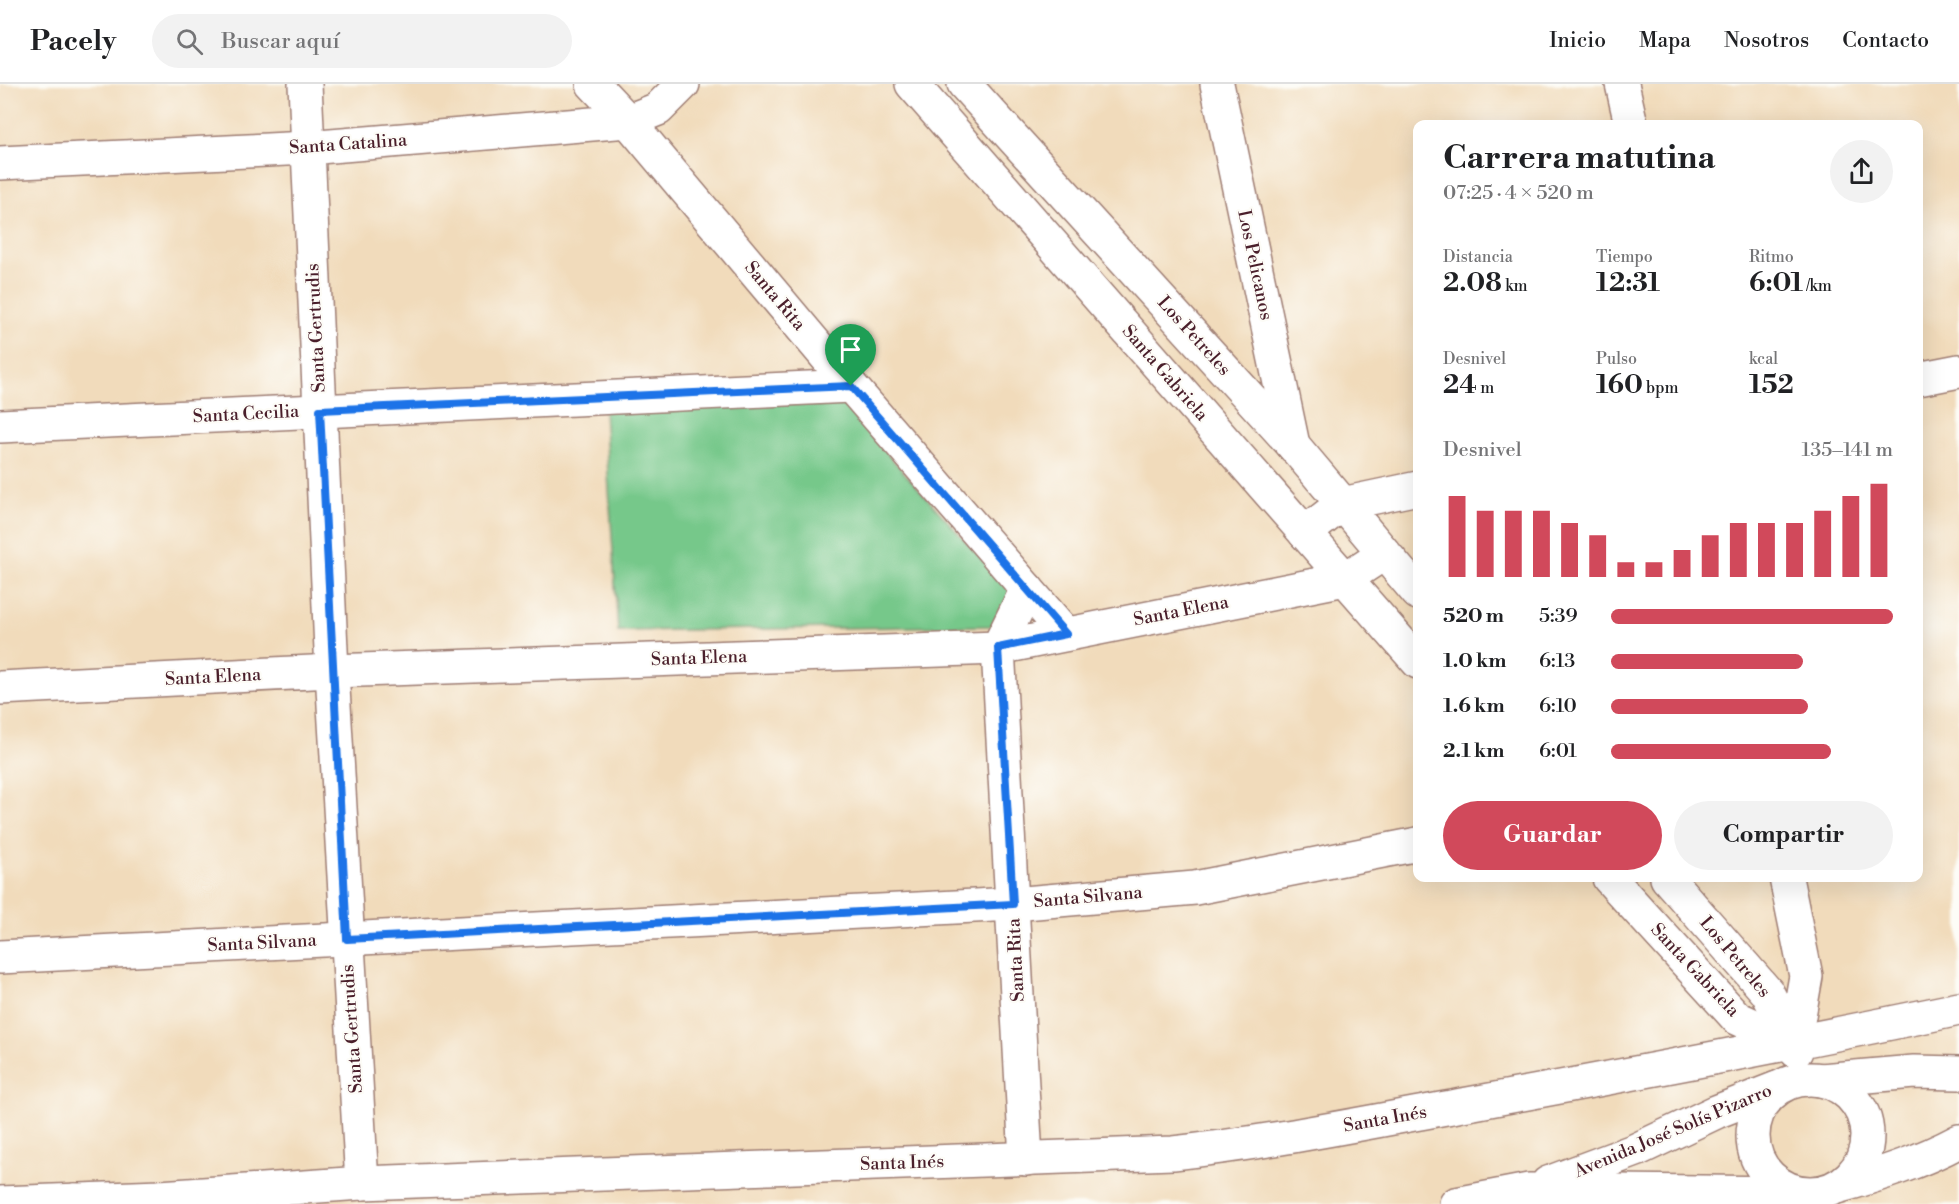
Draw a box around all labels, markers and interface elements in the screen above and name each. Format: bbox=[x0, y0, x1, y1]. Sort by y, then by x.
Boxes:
search box bbox=[152, 14, 572, 68]
text: Pacely bbox=[30, 24, 116, 59]
icon: search bbox=[173, 25, 206, 58]
text: Buscar aquí bbox=[221, 28, 340, 55]
text: Inicio bbox=[1549, 28, 1606, 54]
text: Mapa bbox=[1639, 28, 1691, 54]
text: Nosotros bbox=[1724, 28, 1809, 54]
text: Contacto bbox=[1842, 28, 1929, 54]
street label: Santa Catalina bbox=[288, 128, 409, 160]
text: Carrera matutina bbox=[1443, 138, 1715, 179]
button: share bbox=[1830, 140, 1893, 203]
text: 07:25 · 4 × 520 m bbox=[1443, 181, 1594, 206]
street label: Los Pelicanos bbox=[1232, 208, 1278, 322]
text: Distancia bbox=[1443, 247, 1513, 267]
text: Tiempo bbox=[1596, 247, 1653, 267]
text: Ritmo bbox=[1749, 247, 1794, 267]
street label: Santa Rita bbox=[739, 257, 811, 336]
street label: Santa Gertrudis bbox=[301, 263, 331, 393]
text: 2.08 bbox=[1443, 267, 1502, 299]
text: 12:31 bbox=[1596, 267, 1660, 299]
text: 6:01 bbox=[1749, 267, 1803, 299]
text: km bbox=[1502, 276, 1528, 296]
text: /km bbox=[1803, 276, 1832, 296]
street label: Los Petreles bbox=[1152, 291, 1236, 381]
street label: Santa Gabriela bbox=[1117, 320, 1214, 426]
pin bbox=[825, 324, 876, 386]
icon: arrive bbox=[834, 333, 867, 366]
text: Desnivel bbox=[1443, 349, 1506, 369]
text: Pulso bbox=[1596, 349, 1637, 369]
text: kcal bbox=[1749, 349, 1778, 369]
text: 24 bbox=[1443, 369, 1477, 401]
text: 160 bbox=[1596, 369, 1643, 401]
text: 152 bbox=[1749, 369, 1794, 401]
text: m bbox=[1477, 378, 1494, 398]
text: bpm bbox=[1643, 378, 1679, 398]
street label: Santa Cecilia bbox=[192, 400, 301, 428]
text: Desnivel bbox=[1443, 438, 1522, 463]
text: 135–141 m bbox=[1802, 438, 1893, 463]
street label: Santa Elena bbox=[1132, 590, 1231, 631]
text: 520 m bbox=[1443, 604, 1504, 629]
text: 5:39 bbox=[1539, 604, 1578, 629]
street label: Santa Elena bbox=[650, 645, 748, 671]
text: 1.0 km bbox=[1443, 649, 1507, 674]
text: 6:13 bbox=[1539, 649, 1575, 674]
street label: Santa Elena bbox=[164, 663, 263, 691]
text: 1.6 km bbox=[1443, 694, 1505, 719]
text: 6:10 bbox=[1539, 694, 1577, 719]
text: 2.1 km bbox=[1443, 739, 1505, 764]
text: 6:01 bbox=[1539, 739, 1577, 764]
button: Guardar bbox=[1443, 801, 1662, 870]
button: Compartir bbox=[1674, 801, 1893, 870]
street label: Santa Silvana bbox=[1033, 881, 1144, 913]
street label: Los Petreles bbox=[1694, 912, 1776, 1002]
street label: Santa Rita bbox=[1002, 917, 1030, 1002]
street label: Santa Gabriela bbox=[1646, 918, 1745, 1022]
street label: Santa Silvana bbox=[207, 929, 318, 957]
street label: Santa Gertrudis bbox=[336, 964, 368, 1094]
street label: Avenida José Solís Pizarro bbox=[1570, 1079, 1775, 1184]
street label: Santa Inés bbox=[1342, 1100, 1429, 1138]
street label: Santa Inés bbox=[860, 1150, 945, 1176]

